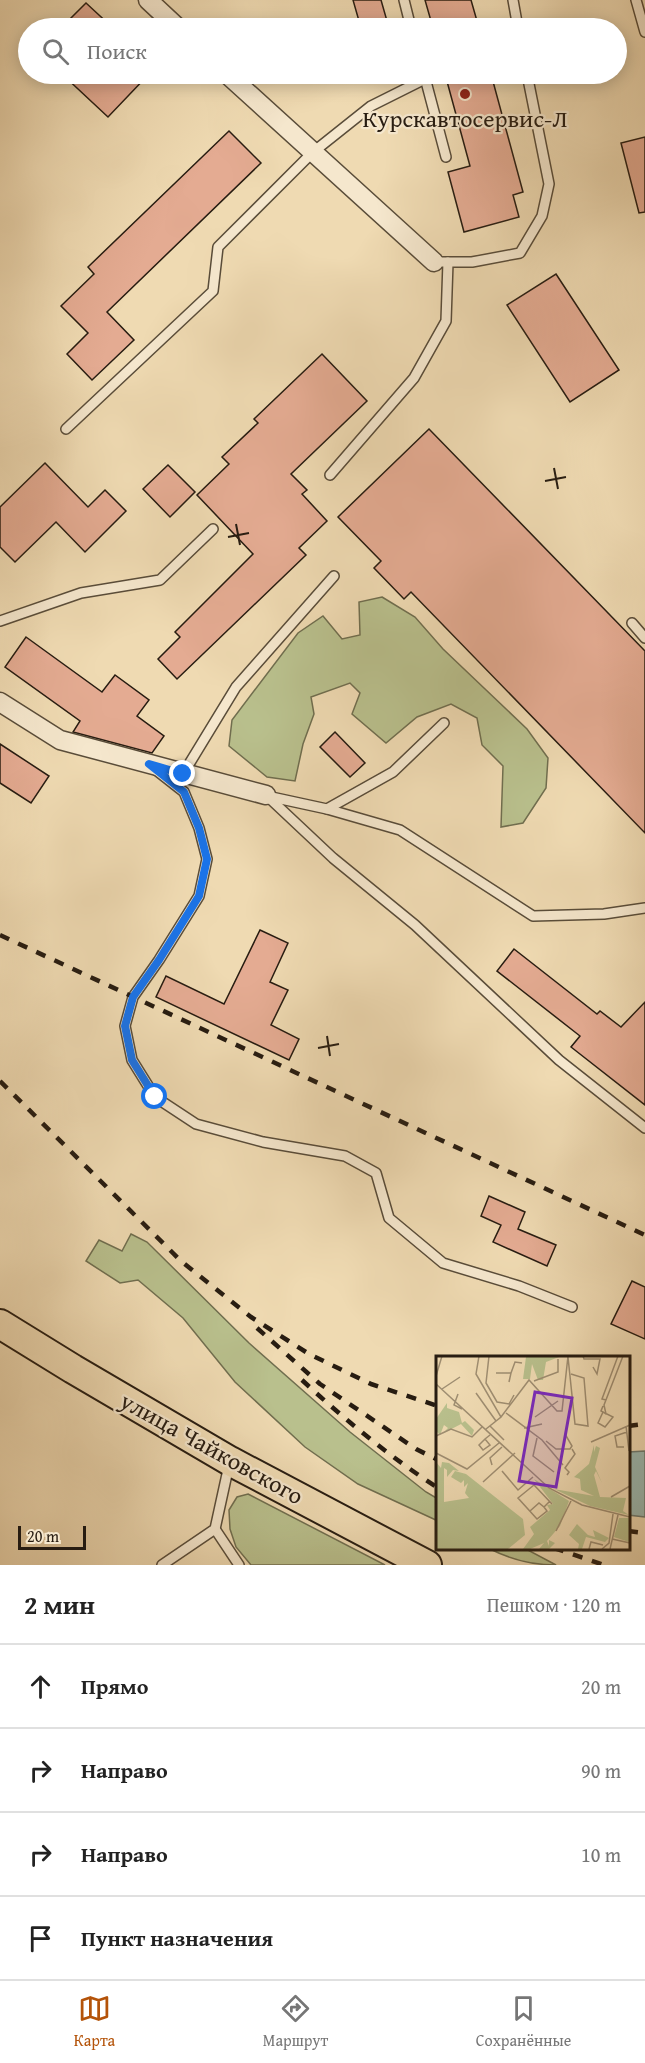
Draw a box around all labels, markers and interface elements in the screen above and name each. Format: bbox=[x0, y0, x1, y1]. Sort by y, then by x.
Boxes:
search box bbox=[18, 18, 627, 84]
icon: search bbox=[39, 35, 72, 68]
text: Поиск bbox=[87, 35, 147, 67]
marker: Курскавтосервис-Л bbox=[458, 87, 472, 101]
place label: Курскавтосервис-Л bbox=[362, 101, 568, 136]
route end bbox=[169, 760, 195, 786]
route start bbox=[141, 1083, 167, 1109]
inset map bbox=[436, 1356, 630, 1550]
street label: улица Чайковского bbox=[113, 1383, 310, 1513]
scale bar bbox=[18, 1523, 86, 1550]
text: 20 m bbox=[27, 1524, 59, 1548]
text: 2 мин bbox=[24, 1585, 95, 1624]
text: Пешком · 120 m bbox=[487, 1590, 621, 1619]
icon: ahead bbox=[24, 1670, 57, 1703]
text: Прямо bbox=[81, 1670, 148, 1702]
text: 20 m bbox=[581, 1672, 621, 1701]
icon: right bbox=[24, 1754, 57, 1787]
text: Направо bbox=[81, 1754, 168, 1786]
text: 90 m bbox=[581, 1756, 621, 1785]
icon: right bbox=[24, 1838, 57, 1871]
text: Направо bbox=[81, 1838, 168, 1870]
text: 10 m bbox=[581, 1840, 621, 1869]
icon: arrive bbox=[24, 1922, 57, 1955]
text: Пункт назначения bbox=[81, 1922, 273, 1954]
tab: Карта bbox=[74, 1992, 115, 2052]
tab: Маршрут bbox=[263, 1992, 328, 2052]
tab: Сохранённые bbox=[476, 1992, 571, 2052]

